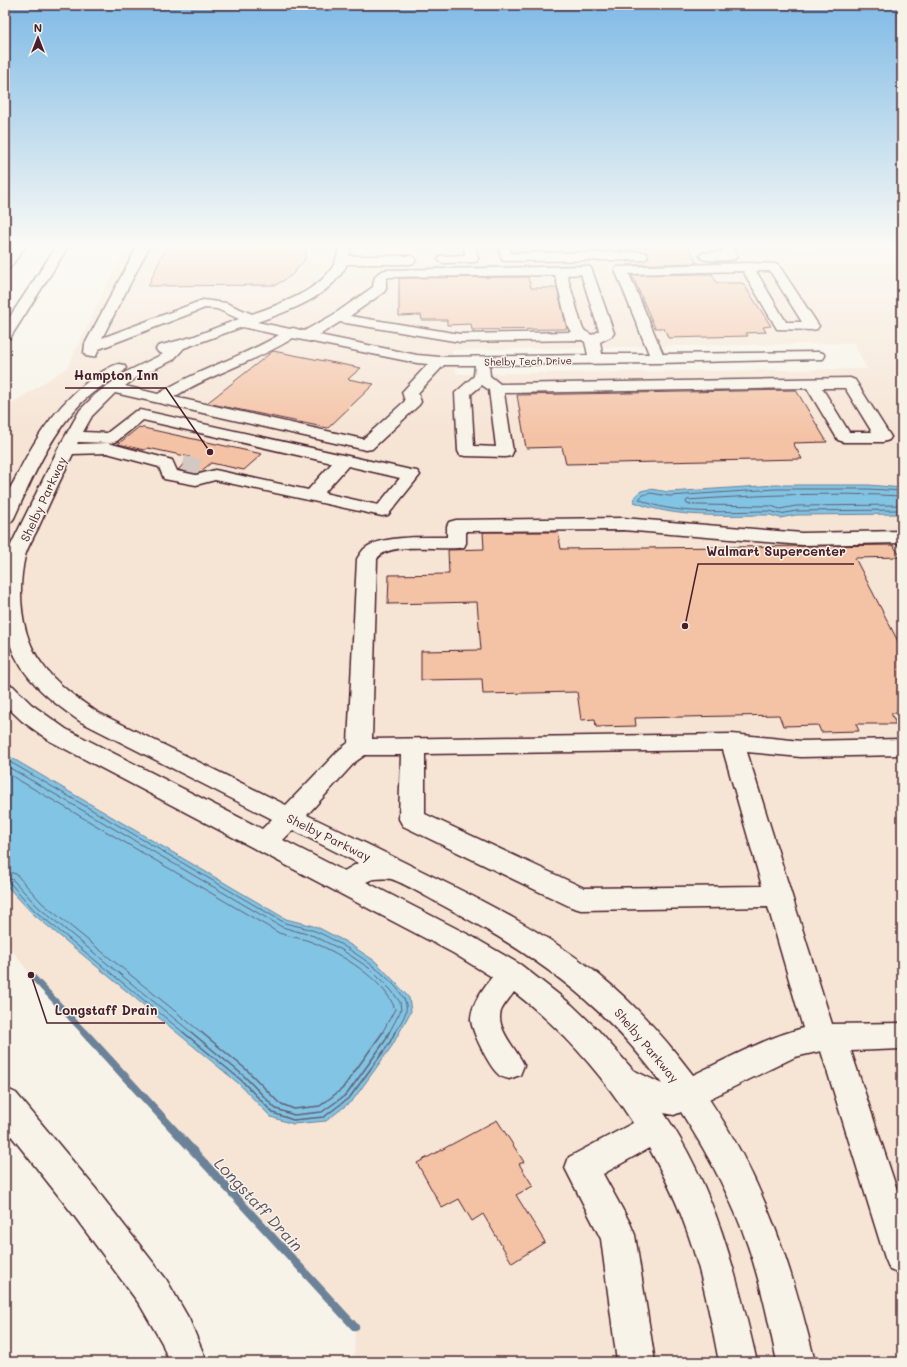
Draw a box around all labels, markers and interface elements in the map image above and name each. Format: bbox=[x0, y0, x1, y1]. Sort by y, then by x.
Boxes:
north arrow bbox=[18, 18, 58, 58]
text: N bbox=[34, 20, 42, 35]
street label: Shelby Tech Drive bbox=[484, 353, 572, 369]
callout: Hampton Inn bbox=[65, 363, 166, 388]
text: Hampton Inn bbox=[74, 366, 158, 383]
street label: Shelby Parkway bbox=[16, 454, 70, 544]
callout: Walmart Supercenter bbox=[698, 539, 854, 564]
text: Walmart Supercenter bbox=[706, 542, 846, 559]
street label: Shelby Parkway bbox=[284, 810, 374, 864]
callout: Longstaff Drain bbox=[47, 998, 165, 1023]
text: Longstaff Drain bbox=[55, 1001, 157, 1018]
street label: Shelby Parkway bbox=[611, 1005, 683, 1085]
water label: Longstaff Drain bbox=[210, 1153, 308, 1256]

